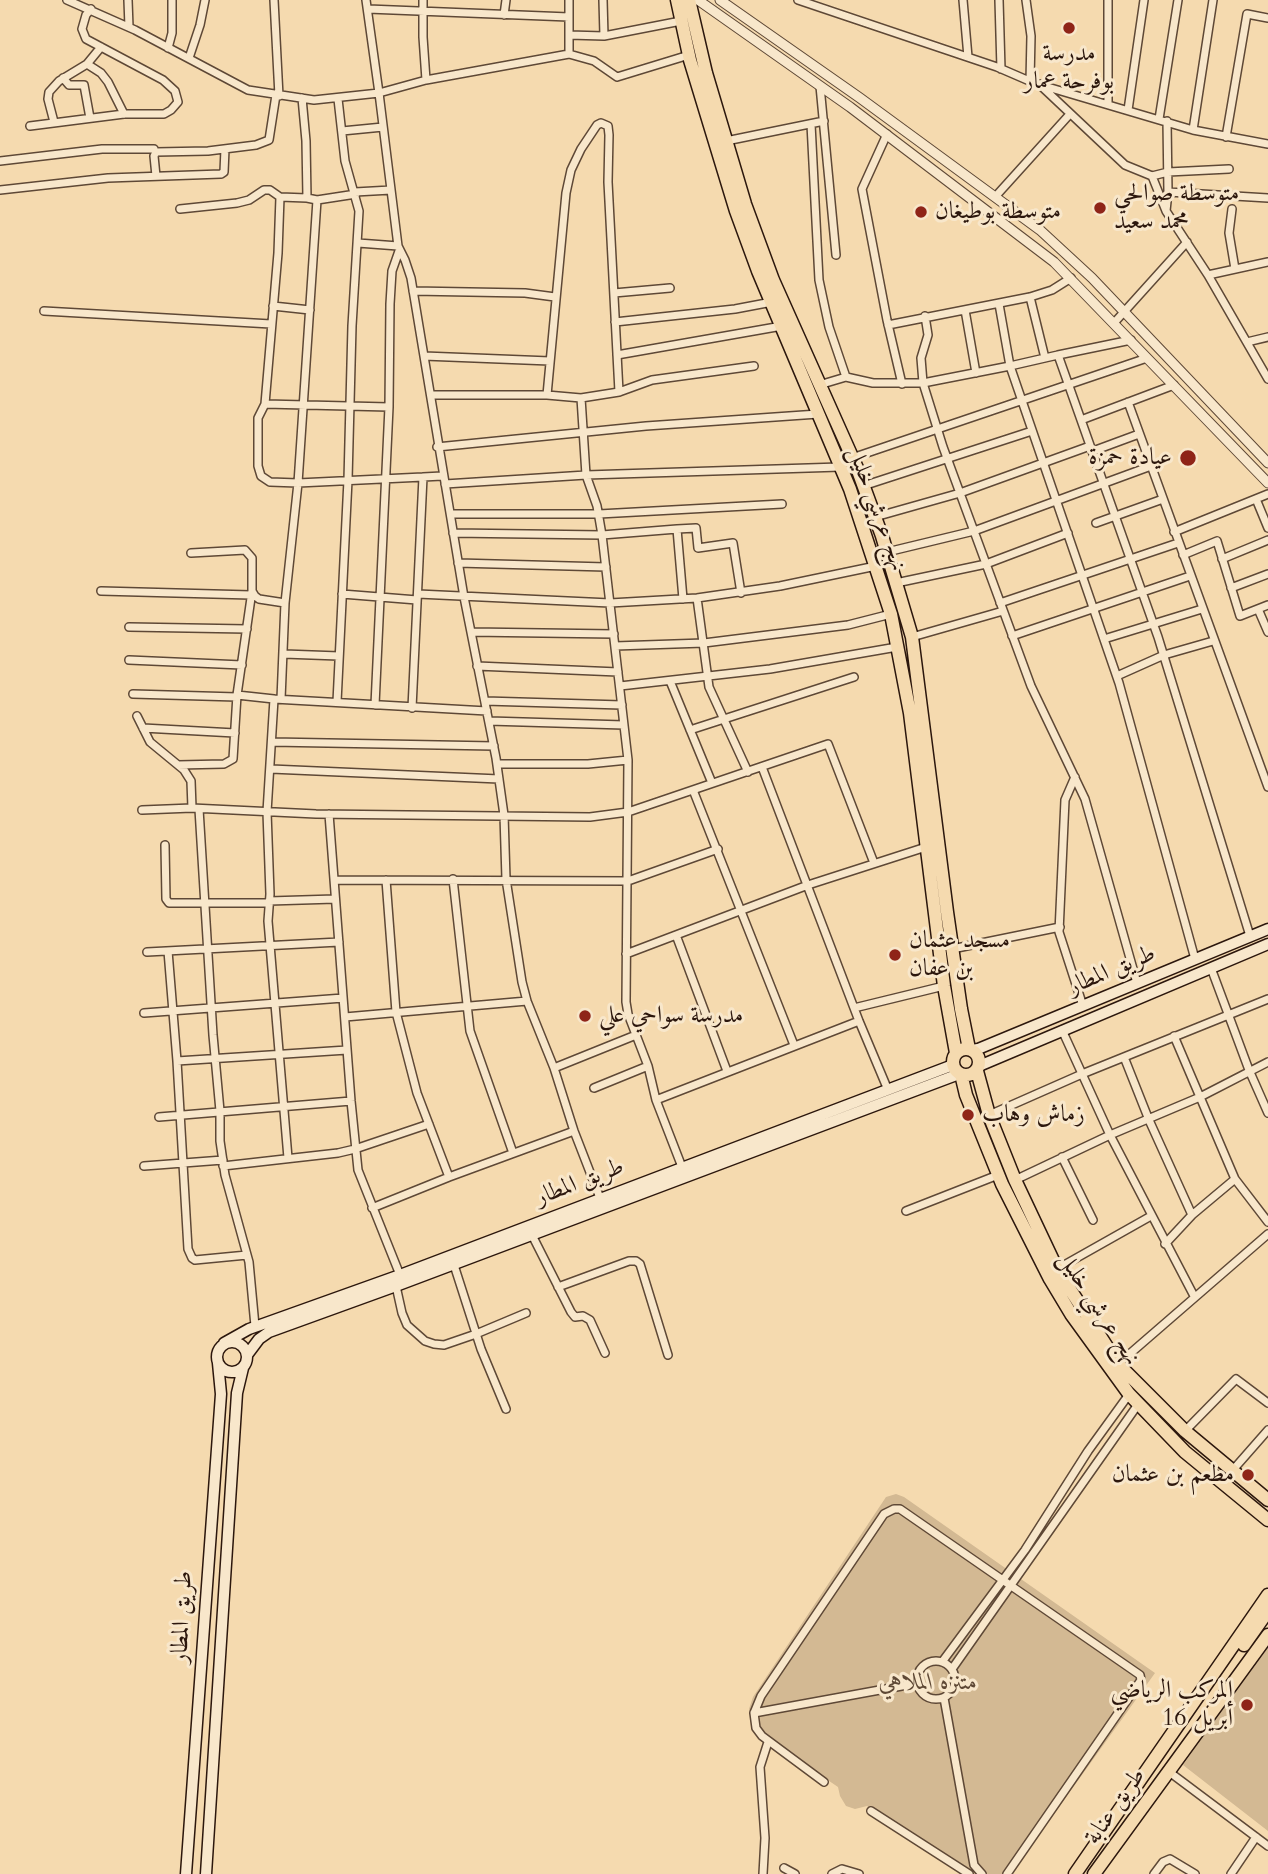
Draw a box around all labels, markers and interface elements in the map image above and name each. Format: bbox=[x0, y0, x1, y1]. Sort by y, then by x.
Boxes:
marker: مدرسة بوفرحة عمار bbox=[1061, 20, 1077, 36]
place label: مدرسة بوفرحة عمار bbox=[1024, 40, 1114, 96]
place label: متوسطة صوالحي محمد سعيد bbox=[1114, 180, 1239, 236]
place label: متوسطة بوطيغان bbox=[935, 198, 1061, 226]
marker: متوسطة صوالحي محمد سعيد bbox=[1092, 200, 1108, 216]
marker: متوسطة بوطيغان bbox=[913, 204, 929, 220]
street label: نهج عرشي خليل bbox=[840, 443, 912, 575]
place label: عيادة حمزة bbox=[1088, 444, 1172, 472]
marker: عيادة حمزة bbox=[1178, 448, 1198, 468]
place label: مسجد عثمان بن عفان bbox=[909, 927, 1010, 983]
street label: طريق المطار bbox=[1064, 940, 1160, 1002]
marker: مسجد عثمان بن عفان bbox=[887, 947, 903, 963]
place label: مدرسة سواحي علي bbox=[599, 1002, 743, 1030]
marker: مدرسة سواحي علي bbox=[577, 1008, 593, 1024]
place label: زماش وهاب bbox=[982, 1101, 1085, 1129]
marker: زماش وهاب bbox=[960, 1107, 976, 1123]
street label: طريق المطار bbox=[532, 1153, 628, 1213]
street label: نهج عرشي خليل bbox=[1050, 1247, 1146, 1371]
place label: مطعم بن عثمان bbox=[1112, 1461, 1234, 1489]
marker: مطعم بن عثمان bbox=[1240, 1467, 1256, 1483]
street label: طريق المطار bbox=[166, 1570, 200, 1664]
park label: متنزه الملاهي bbox=[879, 1669, 977, 1697]
place label: المركب الرياضي 16 أبريل bbox=[1110, 1677, 1233, 1733]
marker: المركب الرياضي 16 أبريل bbox=[1239, 1697, 1255, 1713]
street label: طريق عنابة bbox=[1079, 1763, 1153, 1851]

